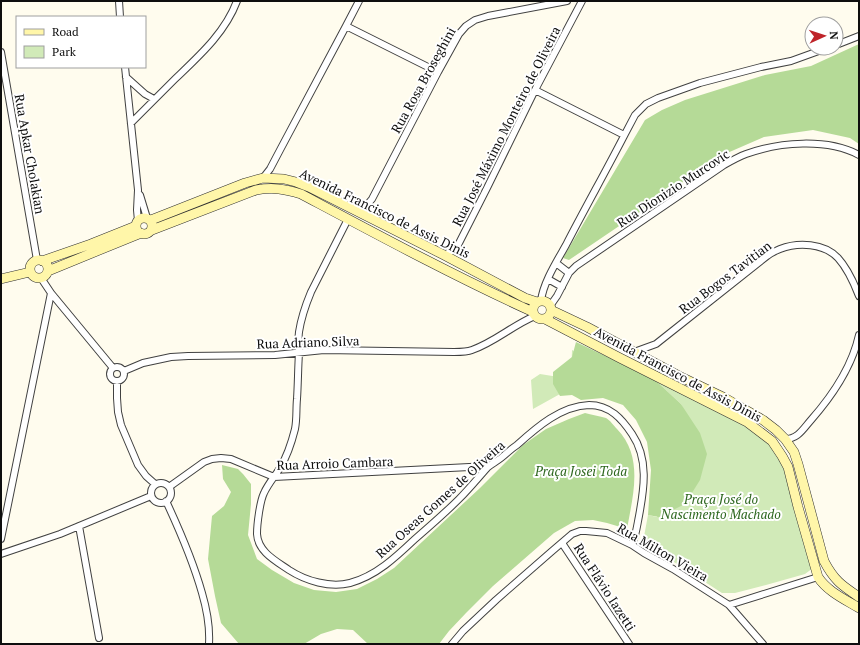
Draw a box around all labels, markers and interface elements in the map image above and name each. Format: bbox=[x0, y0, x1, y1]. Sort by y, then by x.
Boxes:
legend bbox=[16, 16, 146, 68]
north arrow bbox=[804, 16, 844, 56]
street label: Rua José Máximo Monteiro de Oliveira bbox=[448, 23, 565, 229]
text: Road bbox=[52, 24, 79, 39]
street label: Rua Rosa Broseghini bbox=[386, 24, 460, 136]
text: N bbox=[827, 31, 841, 41]
text: Park bbox=[52, 44, 77, 59]
street label: Rua Apkar Cholakian bbox=[11, 93, 49, 216]
street label: Rua Dionizio Murcovic bbox=[613, 145, 733, 231]
street label: Avenida Francisco de Assis Dinis bbox=[297, 164, 473, 262]
street label: Rua Bogos Tavitian bbox=[675, 236, 775, 318]
street label: Avenida Francisco de Assis Dinis bbox=[591, 322, 765, 426]
street label: Rua Adriano Silva bbox=[256, 331, 360, 353]
street label: Rua Oseas Gomes de Oliveira bbox=[372, 436, 509, 562]
street label: Rua Arroio Cambara bbox=[276, 452, 394, 474]
park label: Praça Josei Toda bbox=[534, 462, 627, 480]
park label: Praça José do Nascimento Machado bbox=[660, 490, 781, 523]
street label: Rua Milton Vieira bbox=[614, 519, 712, 585]
street label: Rua Flávio Iazetti bbox=[570, 540, 640, 634]

